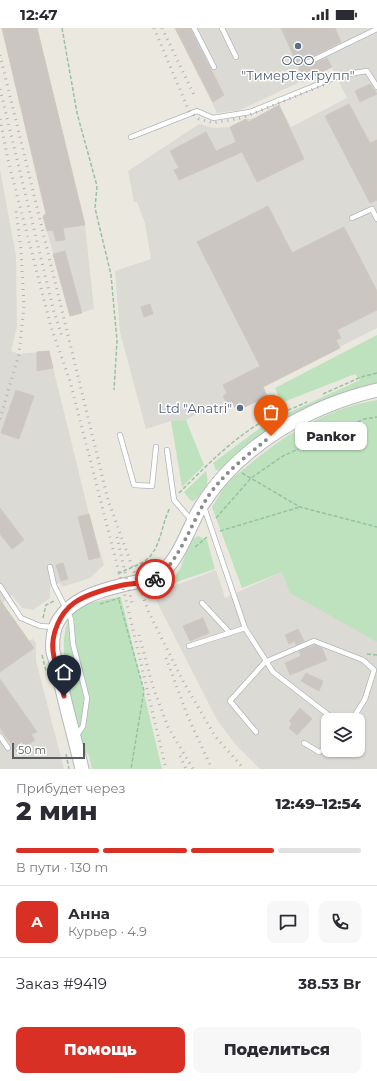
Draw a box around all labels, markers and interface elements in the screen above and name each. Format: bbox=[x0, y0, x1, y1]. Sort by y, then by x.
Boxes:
text: 12:47 bbox=[20, 5, 58, 24]
marker: ООО "ТимерТехГрупп" bbox=[293, 41, 303, 51]
place label: ООО "ТимерТехГрупп" bbox=[241, 52, 355, 83]
pin bbox=[254, 395, 288, 436]
place label: Ltd "Anatri" bbox=[158, 400, 232, 416]
icon: bag bbox=[260, 401, 282, 423]
marker: Ltd "Anatri" bbox=[235, 403, 245, 413]
callout: Pankor bbox=[295, 422, 367, 450]
text: Pankor bbox=[306, 428, 356, 444]
courier bbox=[135, 559, 175, 599]
icon: bike bbox=[144, 568, 166, 590]
pin bbox=[47, 655, 81, 696]
icon: home bbox=[53, 661, 75, 683]
map controls bbox=[321, 713, 365, 757]
button: layers bbox=[321, 713, 365, 757]
scale bar bbox=[12, 741, 85, 760]
text: 50 m bbox=[18, 743, 46, 757]
text: Прибудет через bbox=[16, 780, 125, 796]
text: 12:49–12:54 bbox=[275, 794, 361, 813]
text: 2 мин bbox=[16, 795, 98, 827]
text: В пути · 130 m bbox=[16, 859, 108, 875]
button: chat bbox=[267, 901, 309, 943]
button: phone bbox=[319, 901, 361, 943]
text: Анна bbox=[68, 904, 110, 923]
text: А bbox=[31, 912, 43, 931]
text: Курьер · 4.9 bbox=[68, 923, 147, 939]
text: Заказ #9419 bbox=[16, 974, 107, 993]
text: 38.53 Br bbox=[298, 974, 361, 993]
button: Помощь bbox=[16, 1027, 185, 1073]
button: Поделиться bbox=[193, 1027, 361, 1073]

